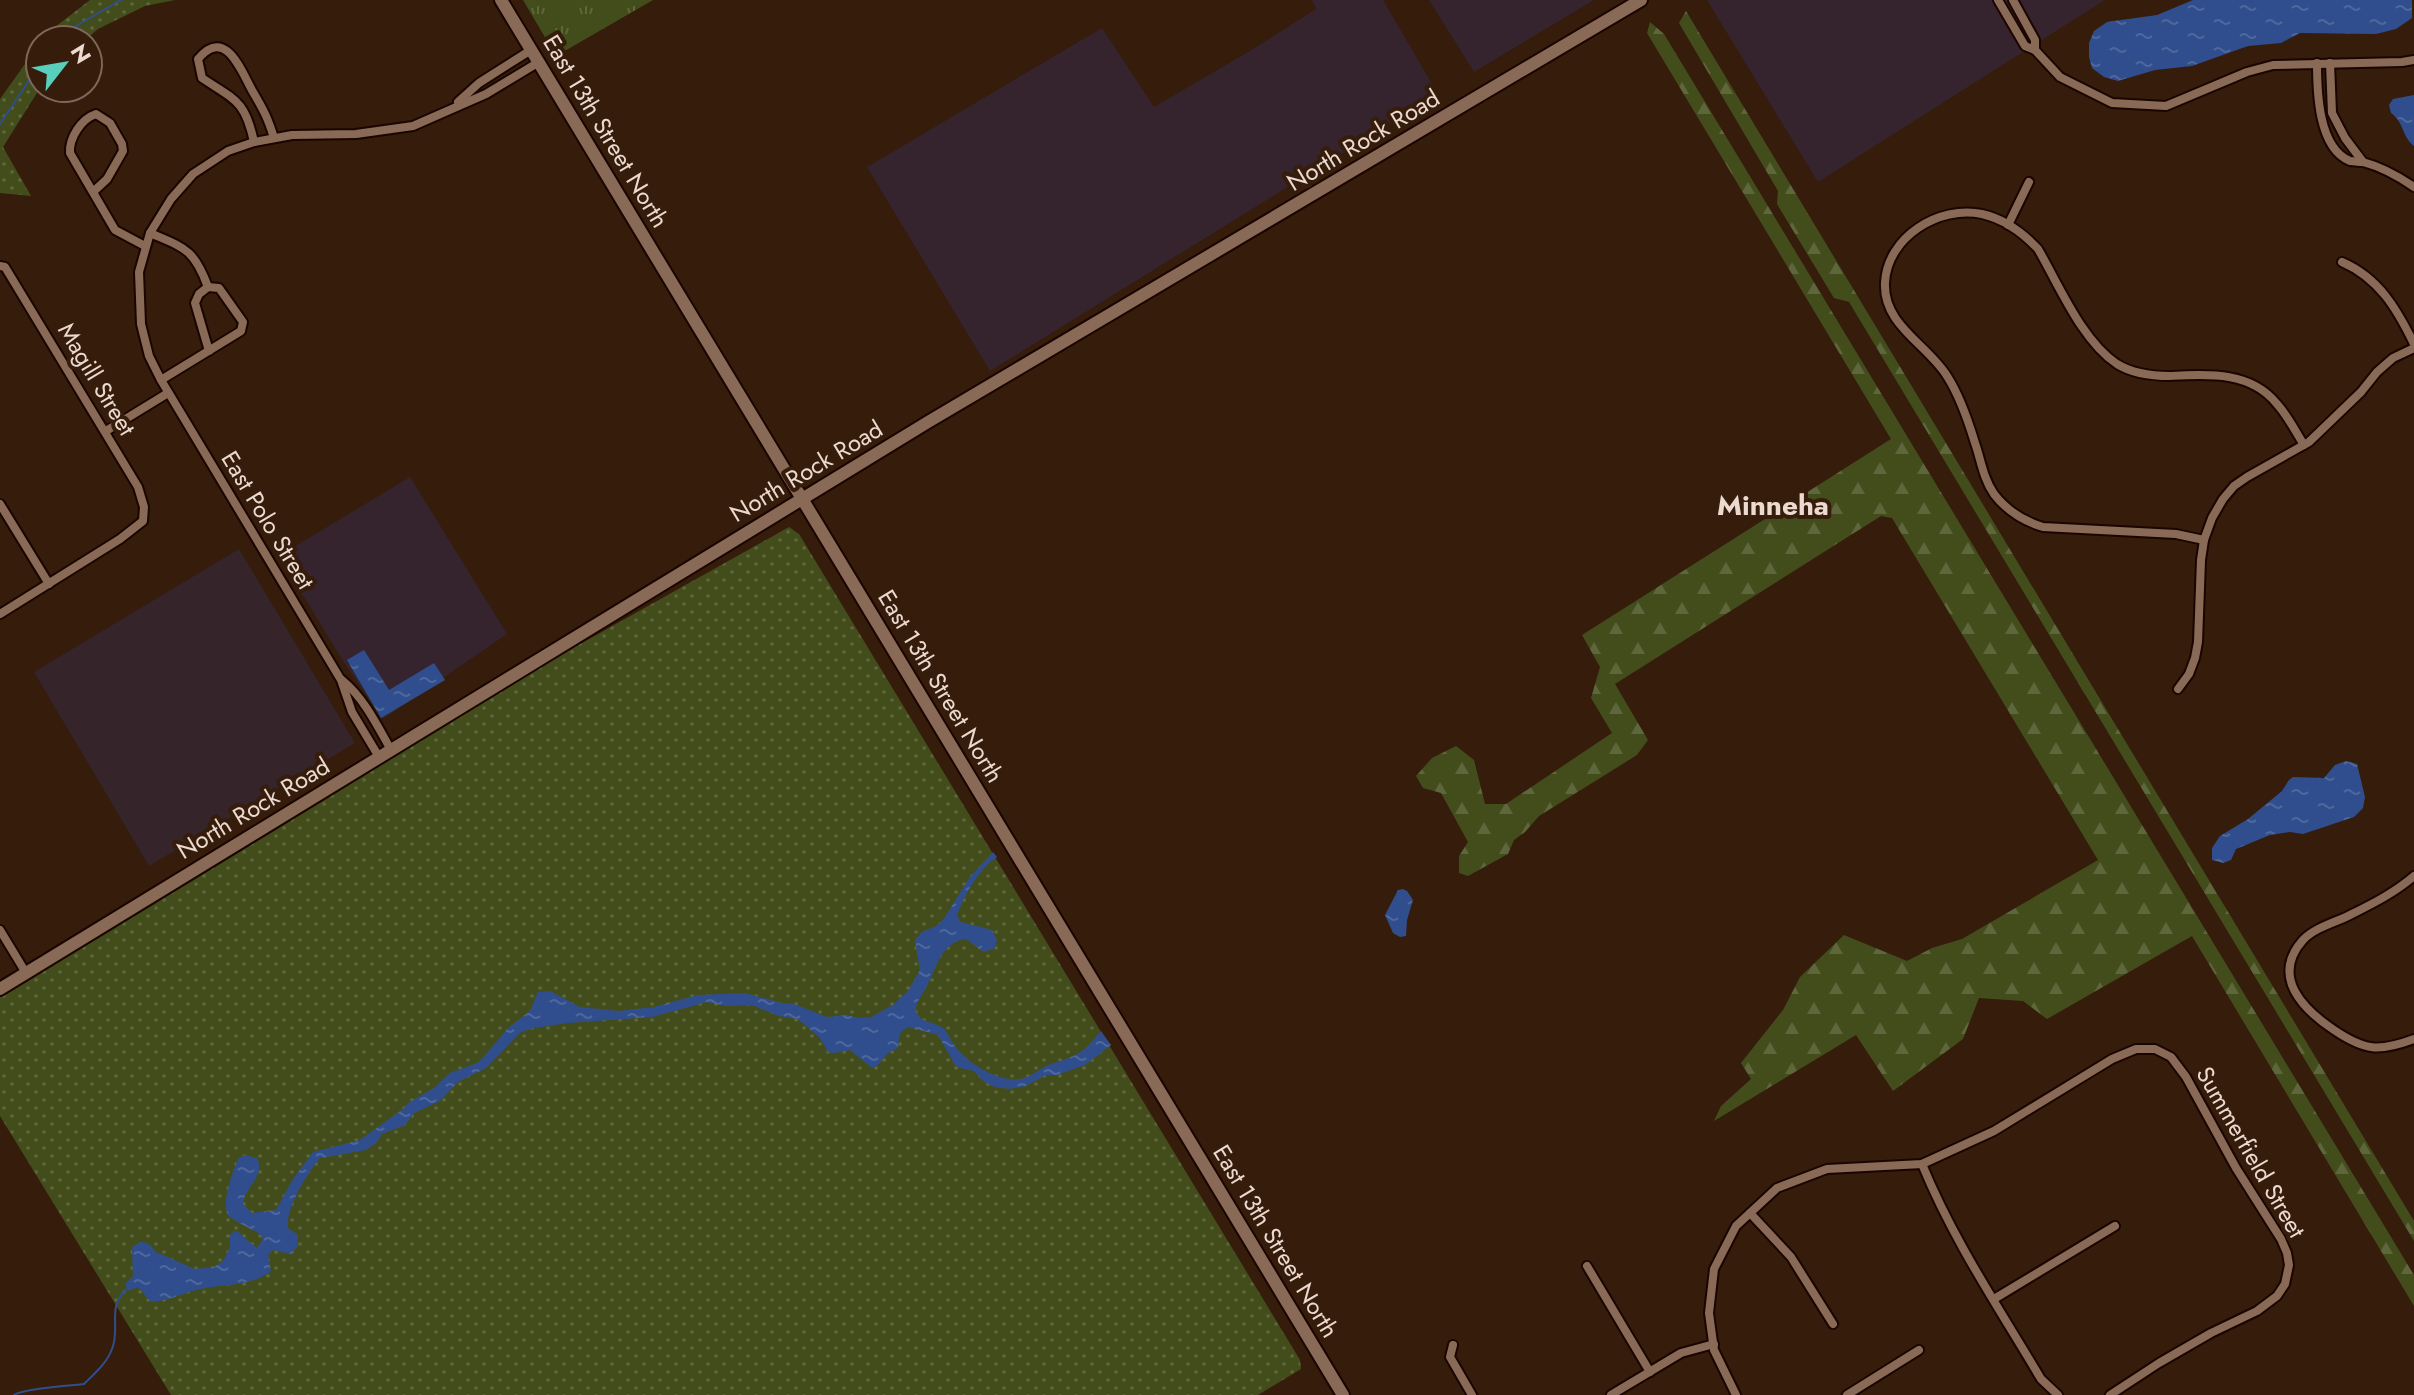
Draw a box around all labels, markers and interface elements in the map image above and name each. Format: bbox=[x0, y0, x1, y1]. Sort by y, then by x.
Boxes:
north arrow bbox=[24, 24, 104, 104]
street label: East 13th Street North bbox=[534, 28, 678, 234]
text: N bbox=[63, 38, 99, 69]
street label: North Rock Road bbox=[1280, 80, 1446, 200]
street label: Magill Street bbox=[49, 316, 145, 442]
street label: North Rock Road bbox=[723, 411, 889, 531]
street label: East Polo Street bbox=[213, 444, 323, 596]
district label: Minneha bbox=[1717, 485, 1829, 526]
street label: East 13th Street North bbox=[869, 583, 1013, 789]
street label: North Rock Road bbox=[170, 748, 336, 868]
street label: Summerfield Street bbox=[2188, 1060, 2315, 1244]
street label: East 13th Street North bbox=[1204, 1138, 1348, 1344]

